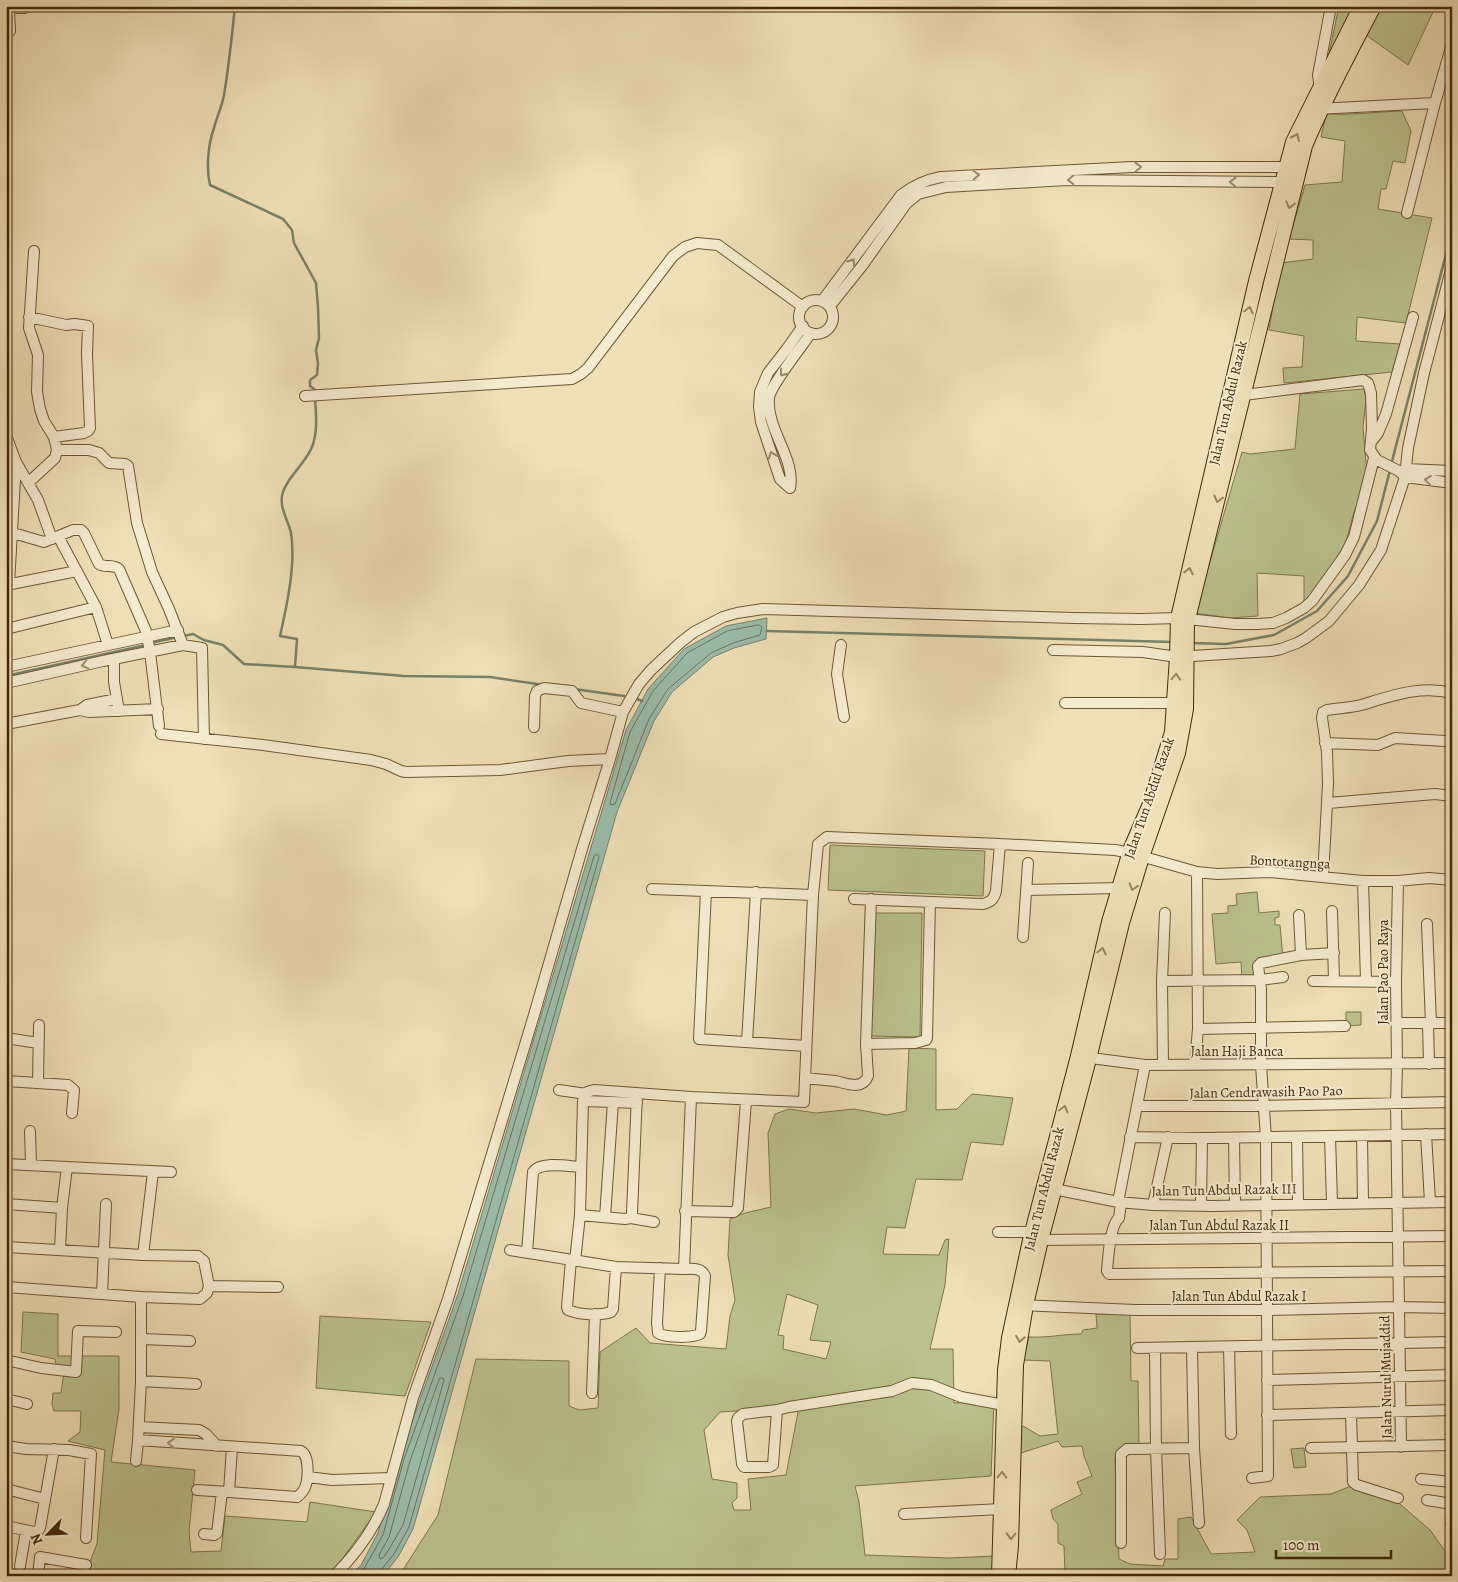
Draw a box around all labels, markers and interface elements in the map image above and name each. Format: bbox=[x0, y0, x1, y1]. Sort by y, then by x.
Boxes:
one-way arrow bbox=[1289, 133, 1299, 142]
one-way arrow bbox=[1134, 162, 1142, 172]
one-way arrow bbox=[972, 170, 980, 181]
one-way arrow bbox=[1067, 175, 1074, 185]
one-way arrow bbox=[1229, 177, 1237, 187]
one-way arrow bbox=[1285, 201, 1296, 210]
one-way arrow bbox=[846, 258, 855, 268]
one-way arrow bbox=[1243, 306, 1254, 315]
street label: Jalan Tun Abdul Razak bbox=[1204, 339, 1252, 467]
one-way arrow bbox=[780, 367, 789, 376]
one-way arrow bbox=[768, 451, 778, 460]
one-way arrow bbox=[1424, 475, 1432, 486]
one-way arrow bbox=[1213, 494, 1224, 503]
one-way arrow bbox=[1183, 566, 1194, 575]
one-way arrow bbox=[81, 659, 90, 670]
one-way arrow bbox=[1170, 673, 1181, 681]
street label: Jalan Tun Abdul Razak bbox=[1119, 735, 1179, 861]
street label: Bontotangnga bbox=[1249, 850, 1332, 874]
one-way arrow bbox=[1128, 882, 1138, 890]
street label: Jalan Pao Pao Raya bbox=[1374, 919, 1393, 1025]
one-way arrow bbox=[1096, 947, 1107, 956]
street label: Jalan Haji Banca bbox=[1191, 1042, 1284, 1061]
street label: Jalan Cendrawasih Pao Pao bbox=[1189, 1081, 1343, 1103]
one-way arrow bbox=[1059, 1106, 1069, 1114]
street label: Jalan Tun Abdul Razak bbox=[1019, 1125, 1069, 1253]
street label: Jalan Tun Abdul Razak III bbox=[1151, 1179, 1297, 1201]
street label: Jalan Tun Abdul Razak II bbox=[1149, 1216, 1289, 1235]
street label: Jalan Tun Abdul Razak I bbox=[1171, 1287, 1307, 1306]
street label: Jalan Nurul Mujaddid bbox=[1375, 1315, 1397, 1439]
one-way arrow bbox=[1016, 1334, 1026, 1343]
one-way arrow bbox=[167, 1437, 175, 1448]
one-way arrow bbox=[996, 1470, 1007, 1478]
north arrow bbox=[22, 1510, 72, 1560]
scale bar bbox=[1276, 1527, 1390, 1559]
text: N bbox=[26, 1531, 47, 1548]
one-way arrow bbox=[1006, 1532, 1016, 1540]
text: 100 m bbox=[1283, 1535, 1320, 1555]

